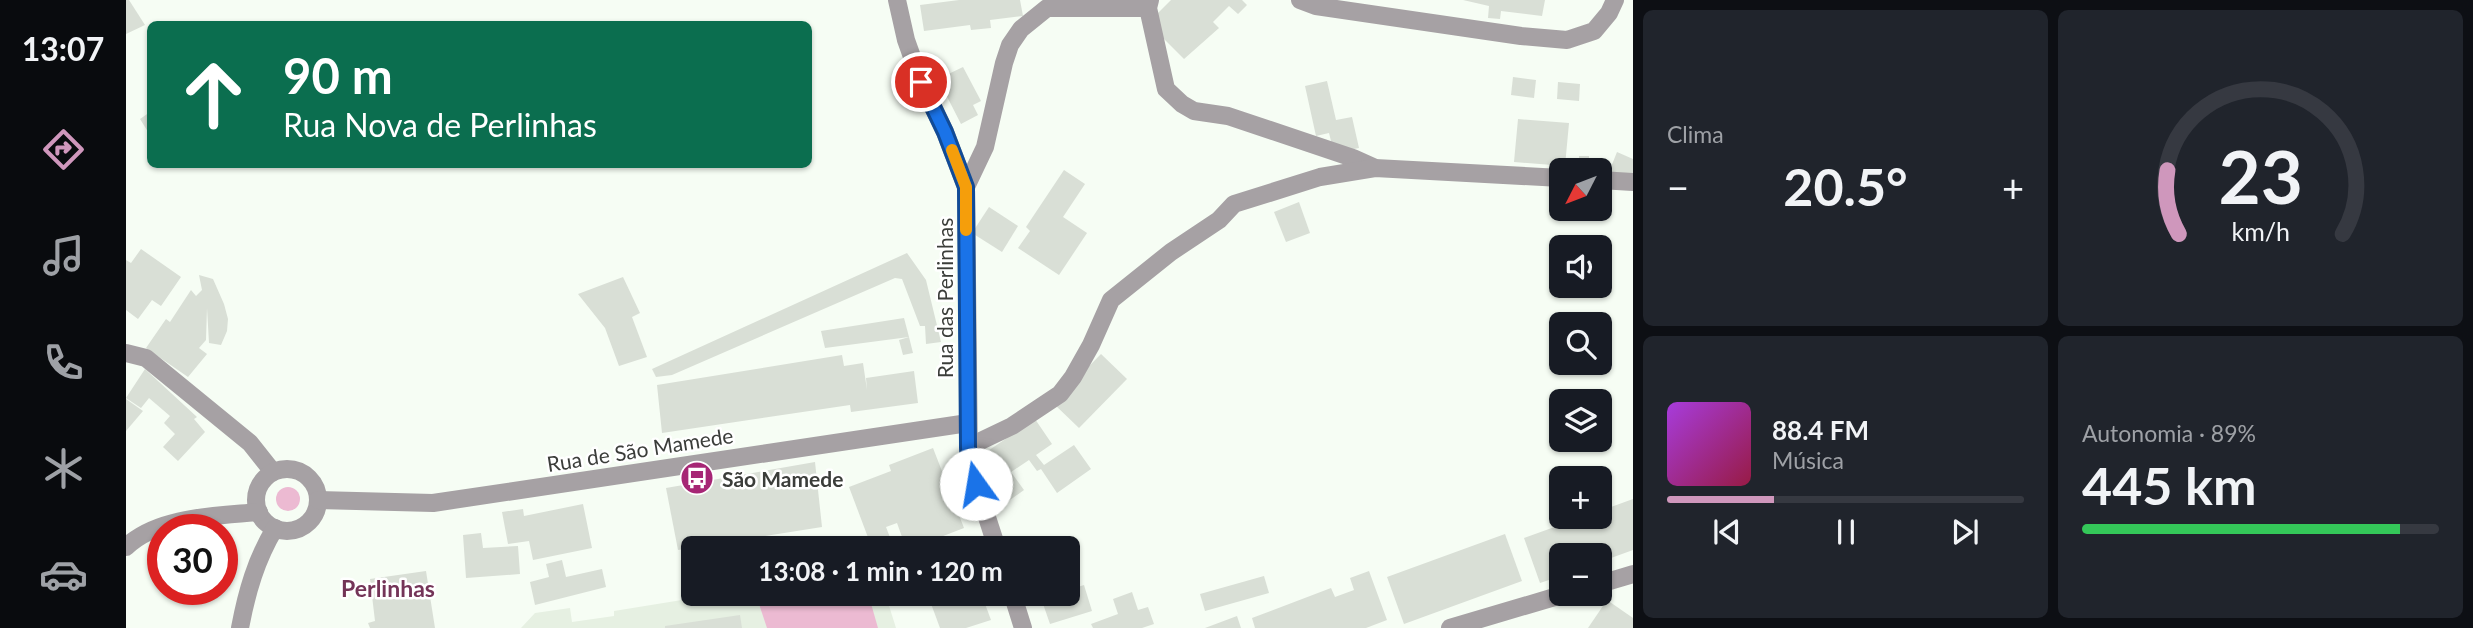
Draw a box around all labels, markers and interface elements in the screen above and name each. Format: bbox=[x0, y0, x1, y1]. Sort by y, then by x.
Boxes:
text: 13:07 bbox=[22, 29, 104, 68]
text: 90 m bbox=[283, 46, 393, 104]
icon: ahead bbox=[168, 49, 259, 140]
pin bbox=[891, 52, 951, 112]
icon: arrive bbox=[902, 63, 940, 101]
text: Rua Nova de Perlinhas bbox=[283, 105, 597, 144]
text: Clima bbox=[1667, 120, 1724, 148]
icon: directions bbox=[39, 125, 88, 174]
text: 23 bbox=[2218, 132, 2303, 220]
text: 20.5° bbox=[1783, 155, 1908, 217]
north arrow bbox=[1549, 158, 1612, 220]
map controls bbox=[1549, 158, 1612, 606]
text: − bbox=[1667, 164, 1689, 210]
text: + bbox=[2002, 164, 2024, 210]
text: km/h bbox=[2231, 216, 2290, 246]
street label: Rua das Perlinhas bbox=[932, 218, 957, 378]
icon: music bbox=[39, 231, 88, 280]
button: sound bbox=[1549, 235, 1612, 298]
button: search bbox=[1549, 312, 1612, 375]
icon: phone bbox=[39, 338, 88, 387]
button: layers bbox=[1549, 389, 1612, 452]
text: 88.4 FM bbox=[1772, 414, 1869, 446]
text: Autonomia · 89% bbox=[2082, 419, 2256, 447]
street label: Rua de São Mamede bbox=[545, 422, 735, 476]
icon: climate bbox=[39, 444, 88, 493]
text: Música bbox=[1772, 446, 1844, 474]
position arrow bbox=[939, 447, 1013, 521]
text: 445 km bbox=[2082, 454, 2256, 516]
bus stop icon: São Mamede bbox=[678, 459, 716, 497]
place label: São Mamede bbox=[722, 466, 843, 491]
button: + bbox=[1549, 466, 1612, 529]
icon: previous bbox=[1708, 513, 1746, 551]
icon: pause bbox=[1827, 513, 1865, 551]
icon: next bbox=[1946, 513, 1984, 551]
speed limit sign: 30 bbox=[147, 514, 238, 605]
button: − bbox=[1549, 543, 1612, 606]
icon: car bbox=[39, 550, 88, 599]
text: 13:08 · 1 min · 120 m bbox=[758, 555, 1003, 587]
district label: Perlinhas bbox=[341, 574, 435, 602]

